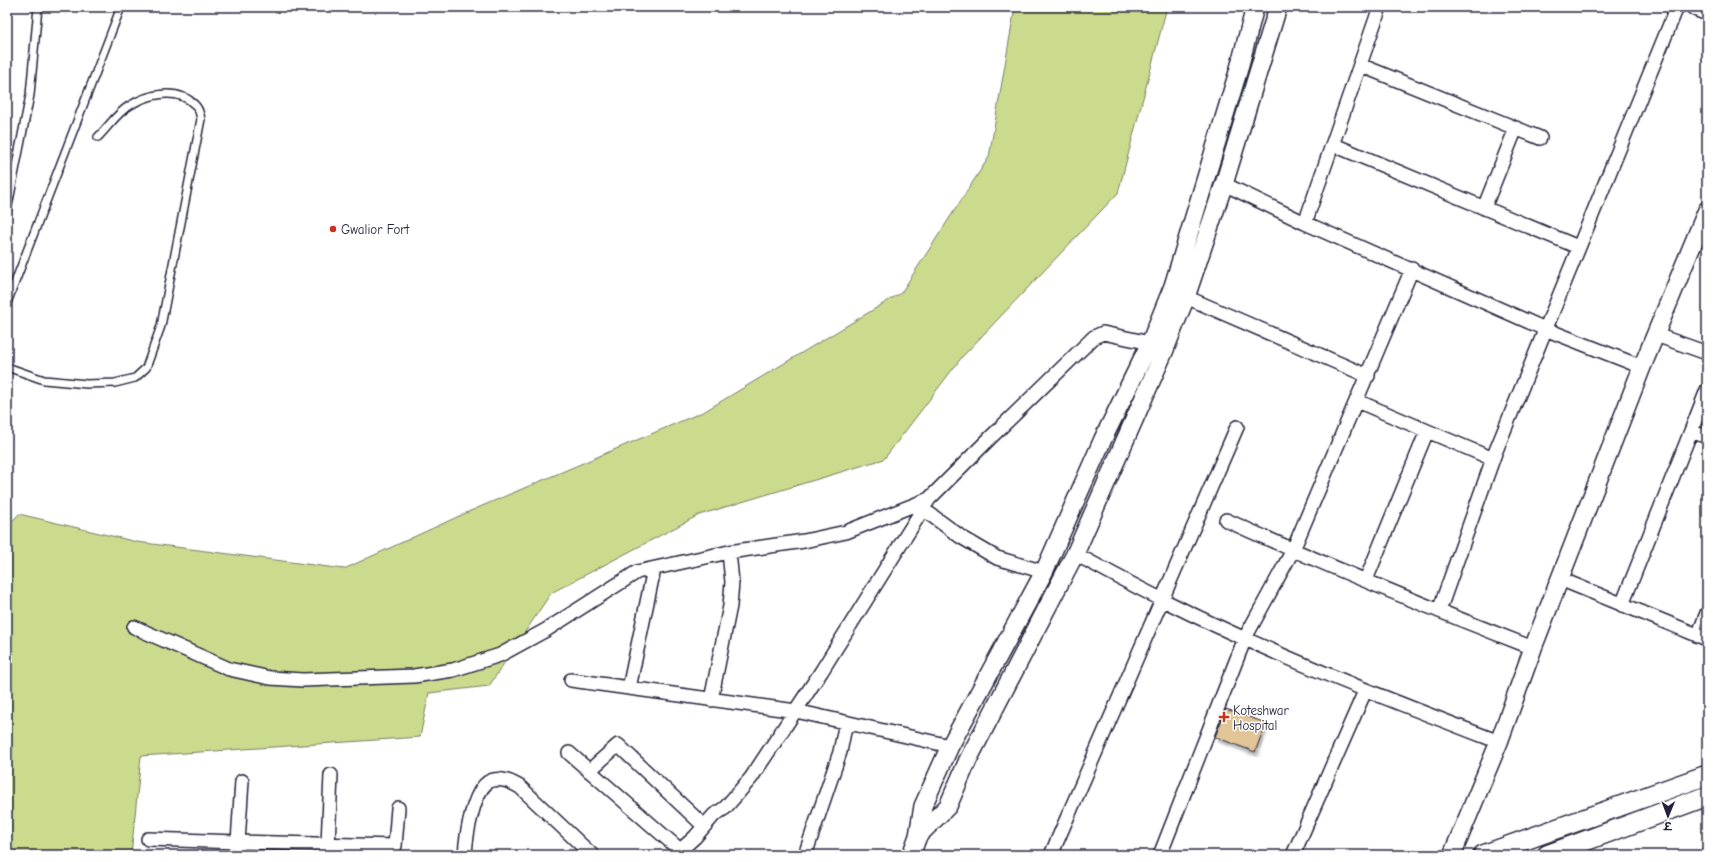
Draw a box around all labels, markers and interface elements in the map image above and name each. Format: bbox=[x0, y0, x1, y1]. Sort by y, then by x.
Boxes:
place label: Gwalior Fort bbox=[341, 222, 411, 237]
marker: Gwalior Fort bbox=[328, 224, 338, 234]
place label: Koteshwar Hospital bbox=[1233, 703, 1290, 733]
marker: Koteshwar Hospital bbox=[1218, 711, 1230, 723]
north arrow bbox=[1648, 796, 1688, 836]
text: उ bbox=[1662, 819, 1673, 832]

